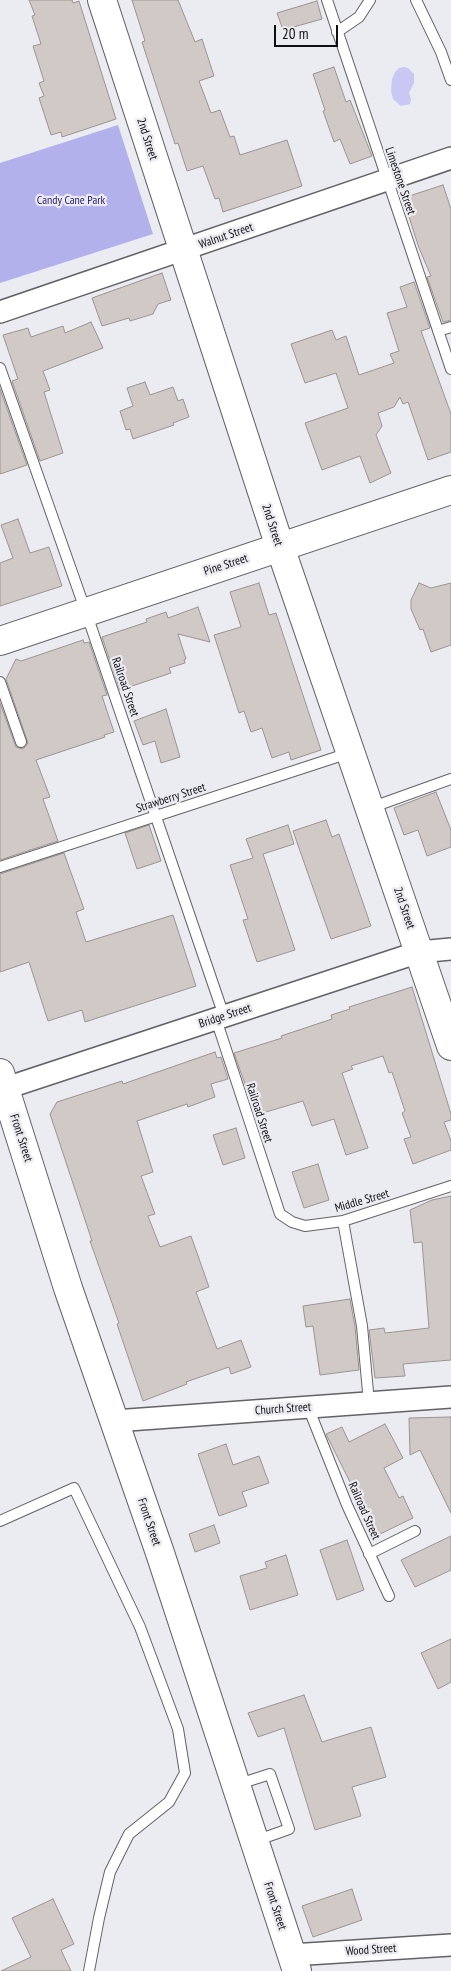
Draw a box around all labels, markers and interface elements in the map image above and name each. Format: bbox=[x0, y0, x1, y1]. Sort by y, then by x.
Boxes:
scale bar bbox=[276, 15, 340, 47]
text: 20 m bbox=[282, 24, 308, 43]
street label: 2nd Street bbox=[133, 116, 161, 162]
street label: Limestone Street bbox=[382, 145, 418, 217]
park label: Candy Cane Park bbox=[37, 194, 105, 208]
street label: Walnut Street bbox=[197, 220, 255, 252]
street label: 2nd Street bbox=[258, 502, 286, 548]
street label: Pine Street bbox=[202, 551, 250, 579]
street label: Railroad Street bbox=[108, 655, 142, 719]
street label: Strawberry Street bbox=[134, 780, 208, 816]
street label: 2nd Street bbox=[390, 885, 418, 931]
street label: Bridge Street bbox=[197, 1001, 253, 1031]
street label: Railroad Street bbox=[243, 1081, 275, 1145]
street label: Front Street bbox=[7, 1112, 35, 1164]
street label: Middle Street bbox=[333, 1186, 391, 1216]
street label: Church Street bbox=[254, 1400, 312, 1418]
street label: Railroad Street bbox=[345, 1480, 383, 1542]
street label: Front Street bbox=[134, 1496, 164, 1548]
street label: Front Street bbox=[261, 1880, 289, 1932]
street label: Wood Street bbox=[345, 1941, 397, 1959]

